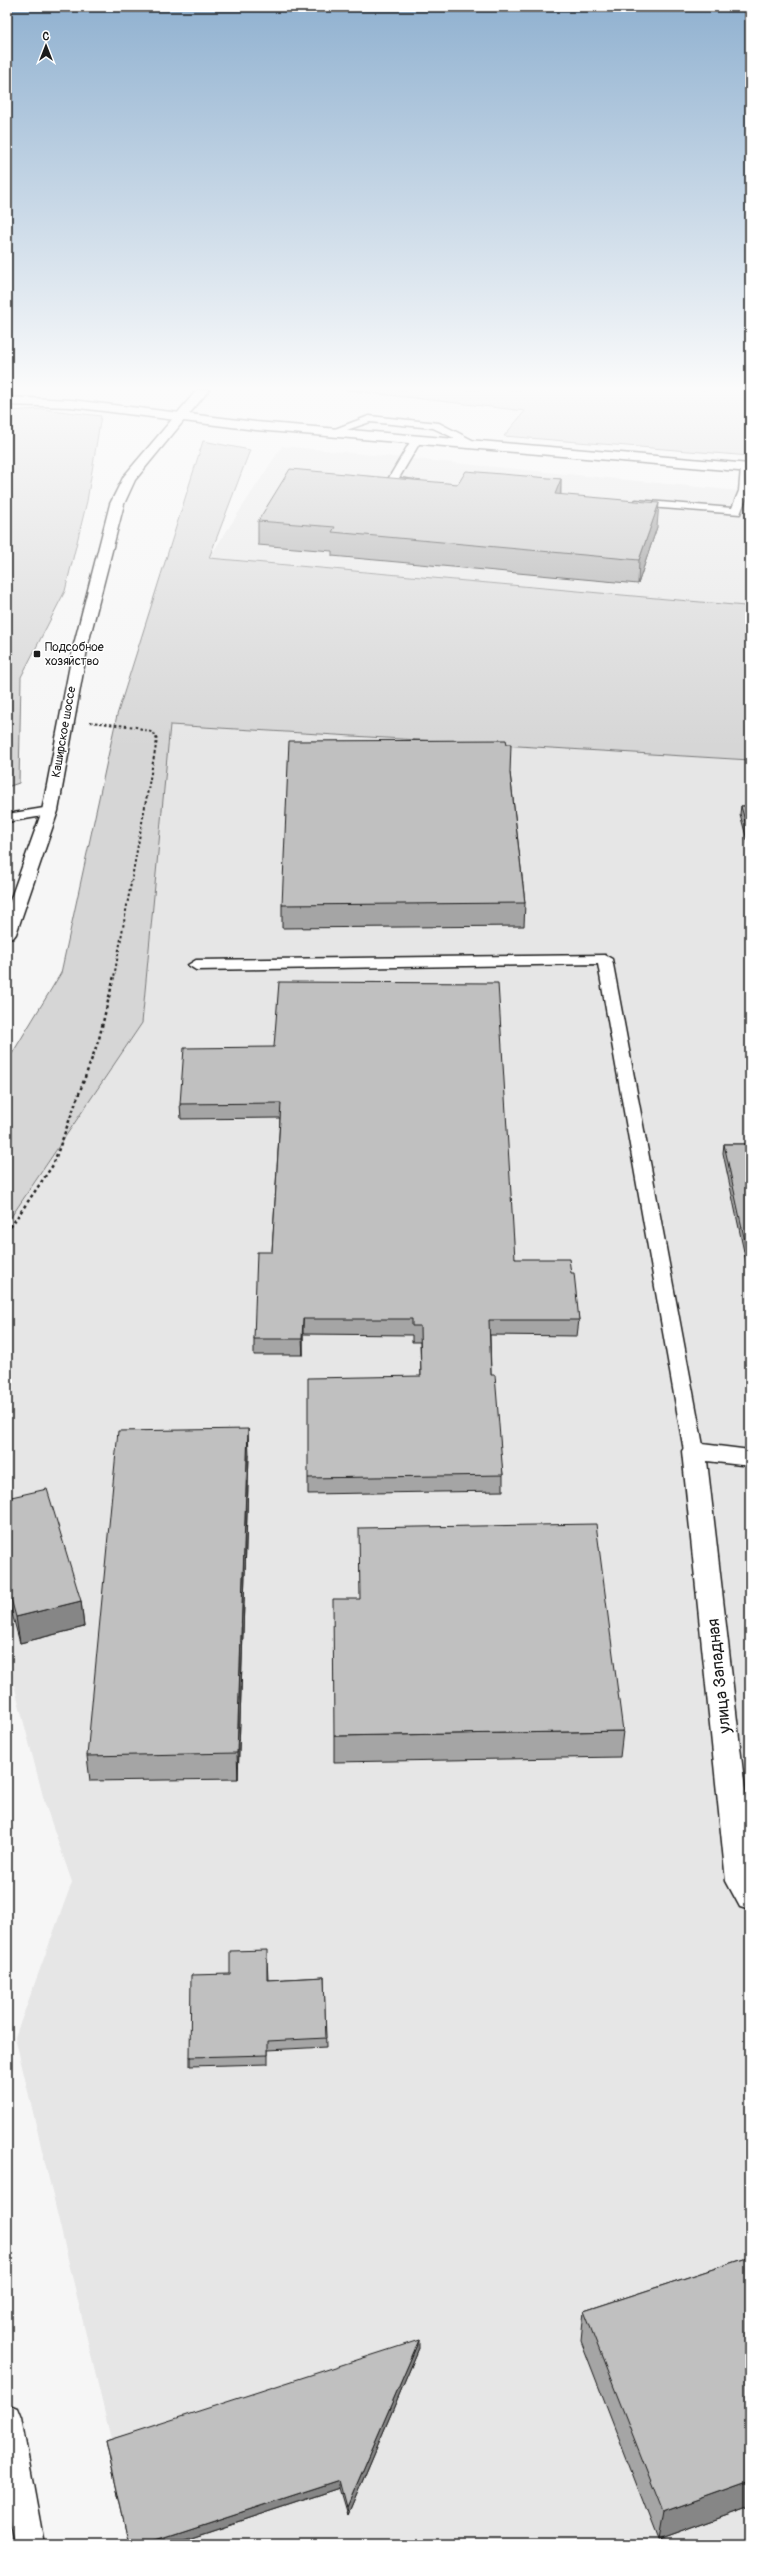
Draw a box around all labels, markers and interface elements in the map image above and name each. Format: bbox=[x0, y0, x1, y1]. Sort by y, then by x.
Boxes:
north arrow bbox=[26, 26, 66, 66]
text: С bbox=[43, 30, 50, 43]
place label: Подсобное хозяйство bbox=[45, 640, 104, 669]
marker: Подсобное хозяйство bbox=[32, 649, 42, 659]
street label: Каширское шоссе bbox=[49, 685, 79, 779]
street label: улица Западная bbox=[703, 1618, 736, 1735]

